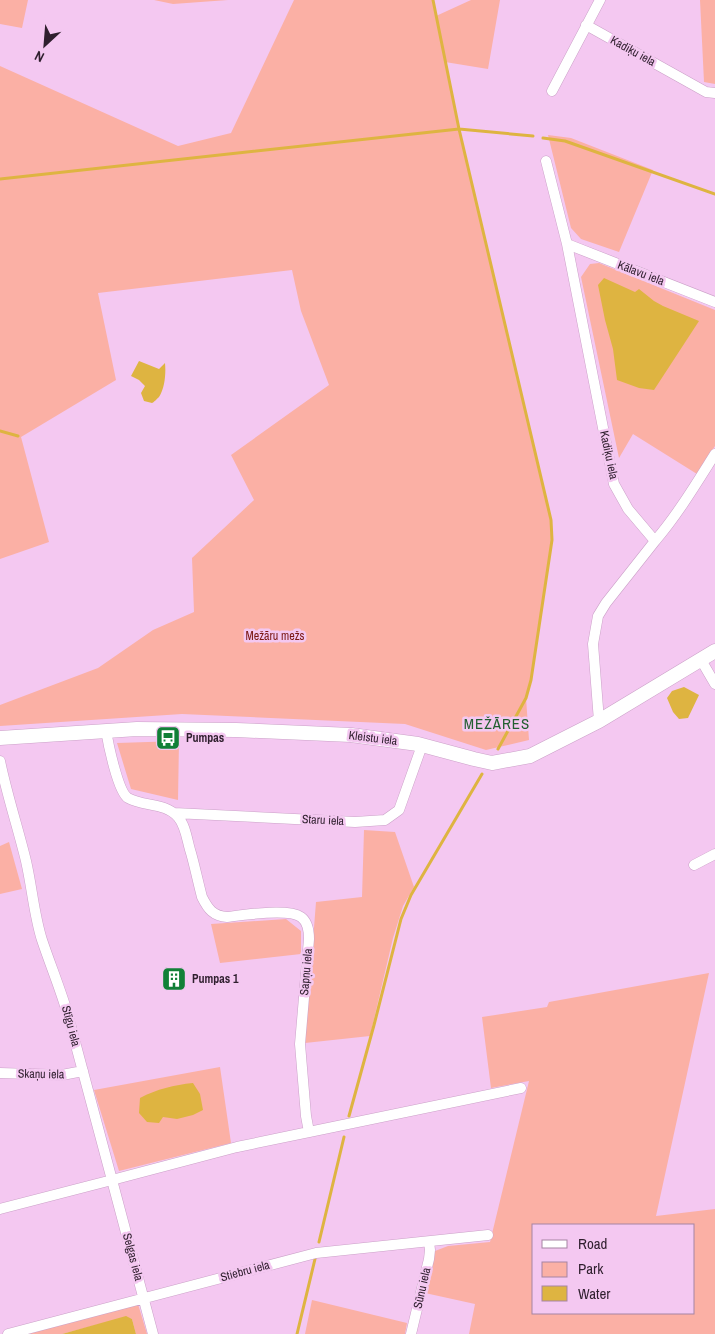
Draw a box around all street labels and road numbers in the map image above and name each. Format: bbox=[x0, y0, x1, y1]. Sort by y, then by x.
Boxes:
street label: Kadiķu iela bbox=[608, 32, 659, 70]
street label: Kālavu iela bbox=[615, 257, 667, 289]
street label: Kadiķu iela bbox=[596, 429, 622, 481]
street label: Kleistu iela bbox=[348, 727, 399, 749]
street label: Staru iela bbox=[302, 811, 345, 829]
street label: Sapņu iela bbox=[296, 947, 316, 996]
street label: Stīgu iela bbox=[58, 1004, 84, 1049]
street label: Skaņu iela bbox=[18, 1066, 65, 1082]
street label: Selgas iela bbox=[119, 1231, 147, 1283]
street label: Stiebru iela bbox=[219, 1257, 272, 1285]
street label: Sūnu iela bbox=[410, 1265, 435, 1310]

